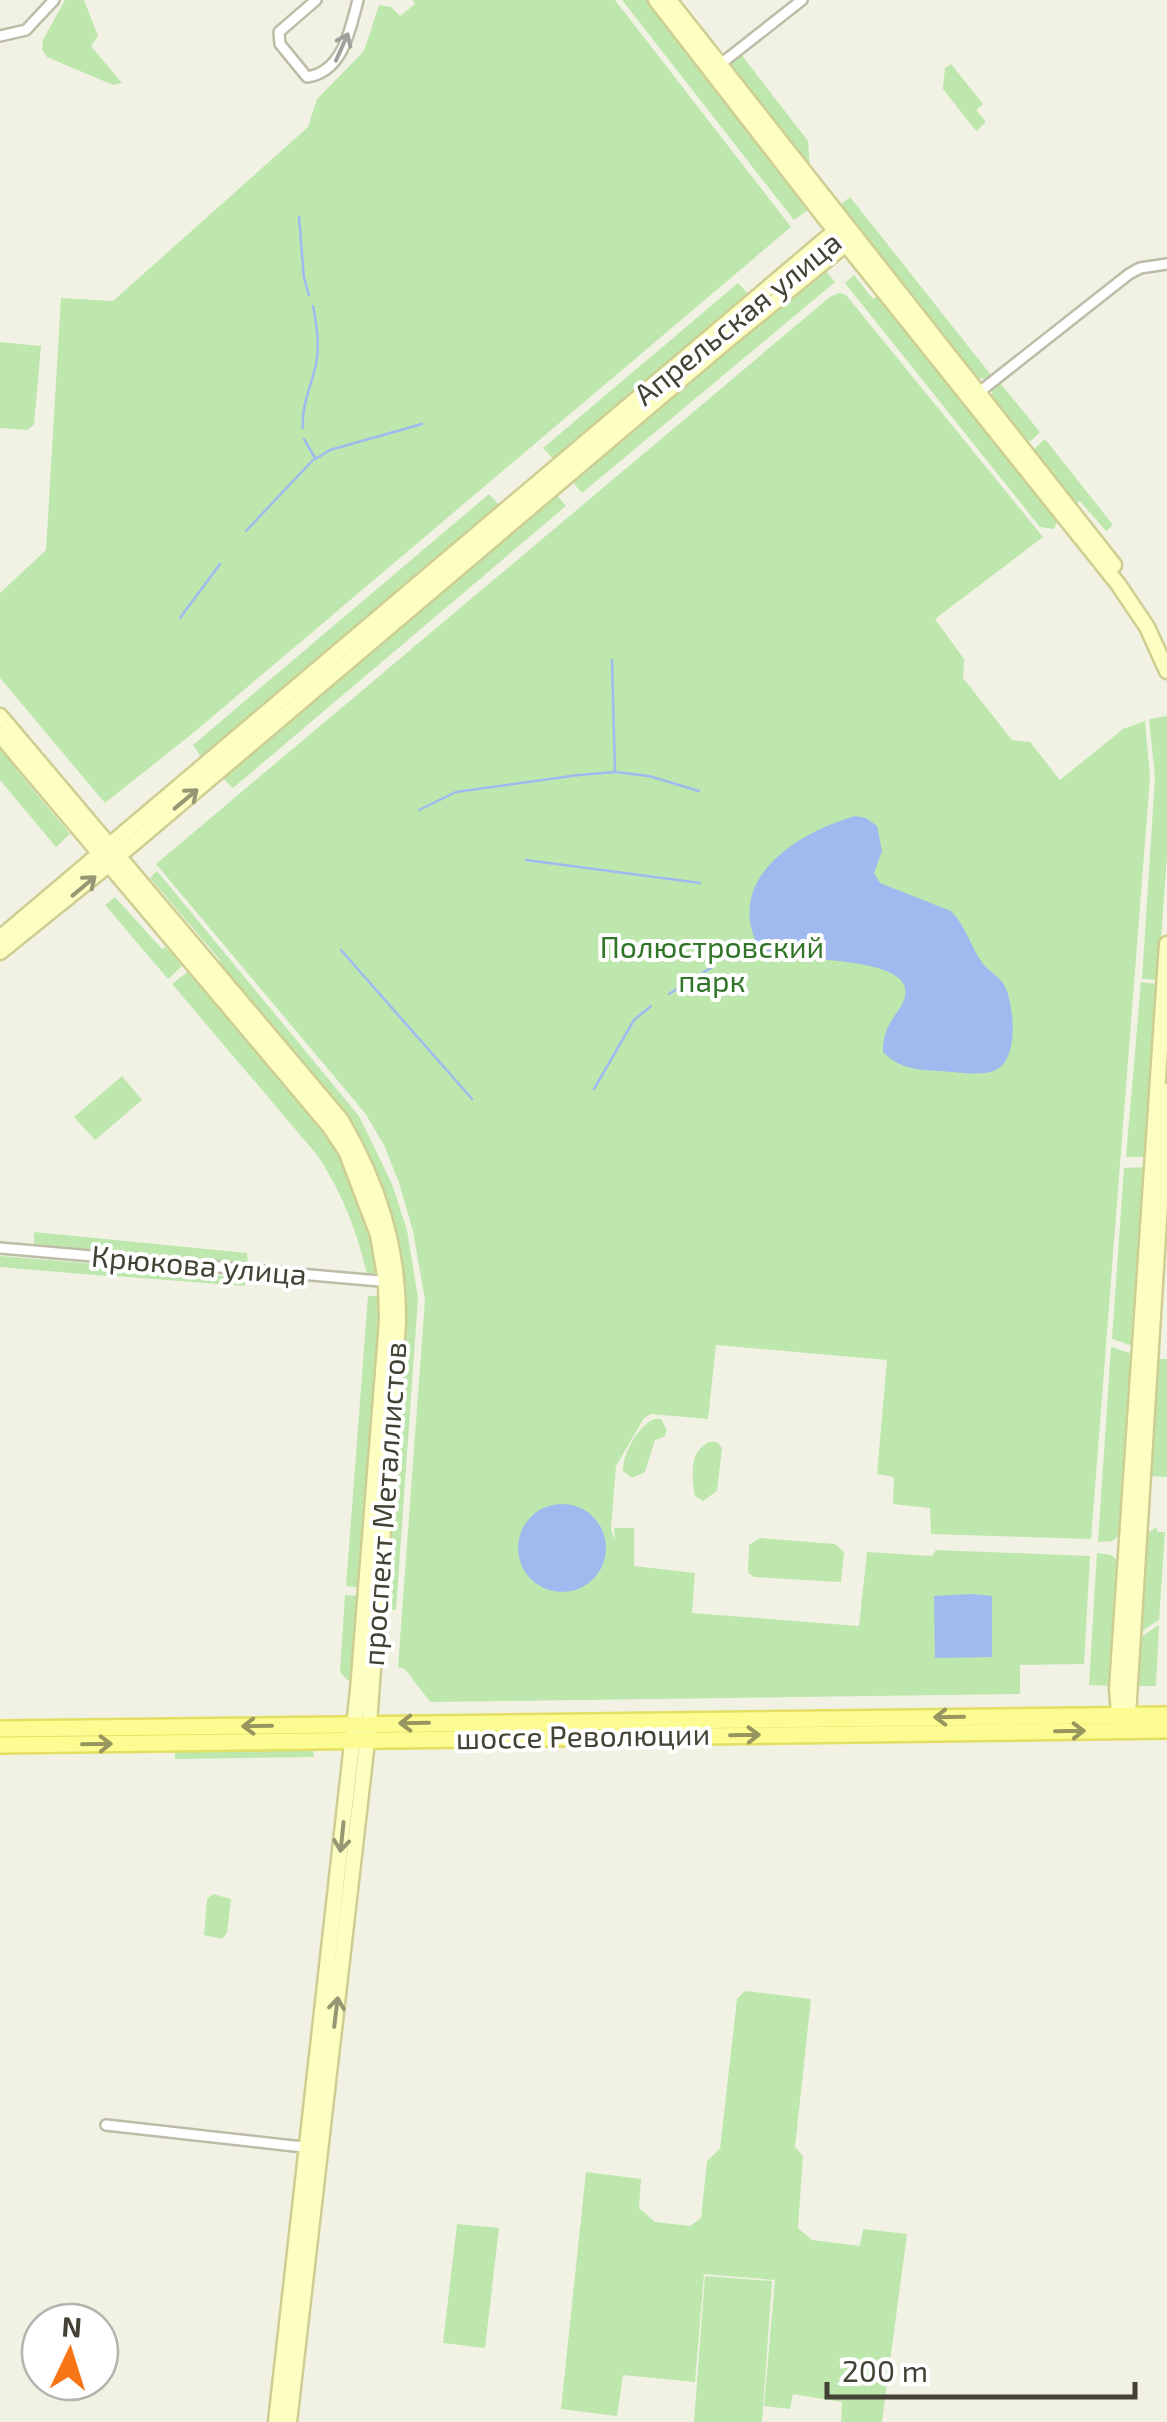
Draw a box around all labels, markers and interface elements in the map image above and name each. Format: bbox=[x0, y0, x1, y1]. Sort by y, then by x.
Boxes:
one-way arrow bbox=[334, 32, 352, 63]
street label: Апрельская улица bbox=[626, 223, 848, 413]
one-way arrow bbox=[173, 788, 199, 810]
one-way arrow bbox=[70, 875, 96, 897]
park label: Полюстровский парк bbox=[600, 928, 824, 998]
street label: Крюкова улица bbox=[90, 1237, 308, 1292]
street label: проспект Металлистов bbox=[354, 1340, 412, 1667]
one-way arrow bbox=[934, 1708, 966, 1726]
one-way arrow bbox=[399, 1714, 431, 1733]
street label: шоссе Революции bbox=[456, 1715, 710, 1755]
one-way arrow bbox=[241, 1716, 273, 1735]
one-way arrow bbox=[1054, 1722, 1086, 1740]
one-way arrow bbox=[728, 1726, 761, 1744]
one-way arrow bbox=[81, 1734, 113, 1753]
one-way arrow bbox=[332, 1820, 351, 1852]
one-way arrow bbox=[327, 1997, 346, 2029]
north arrow bbox=[20, 2302, 120, 2402]
text: N bbox=[61, 2308, 83, 2344]
scale bar bbox=[827, 2337, 1134, 2399]
text: 200 m bbox=[842, 2352, 928, 2388]

